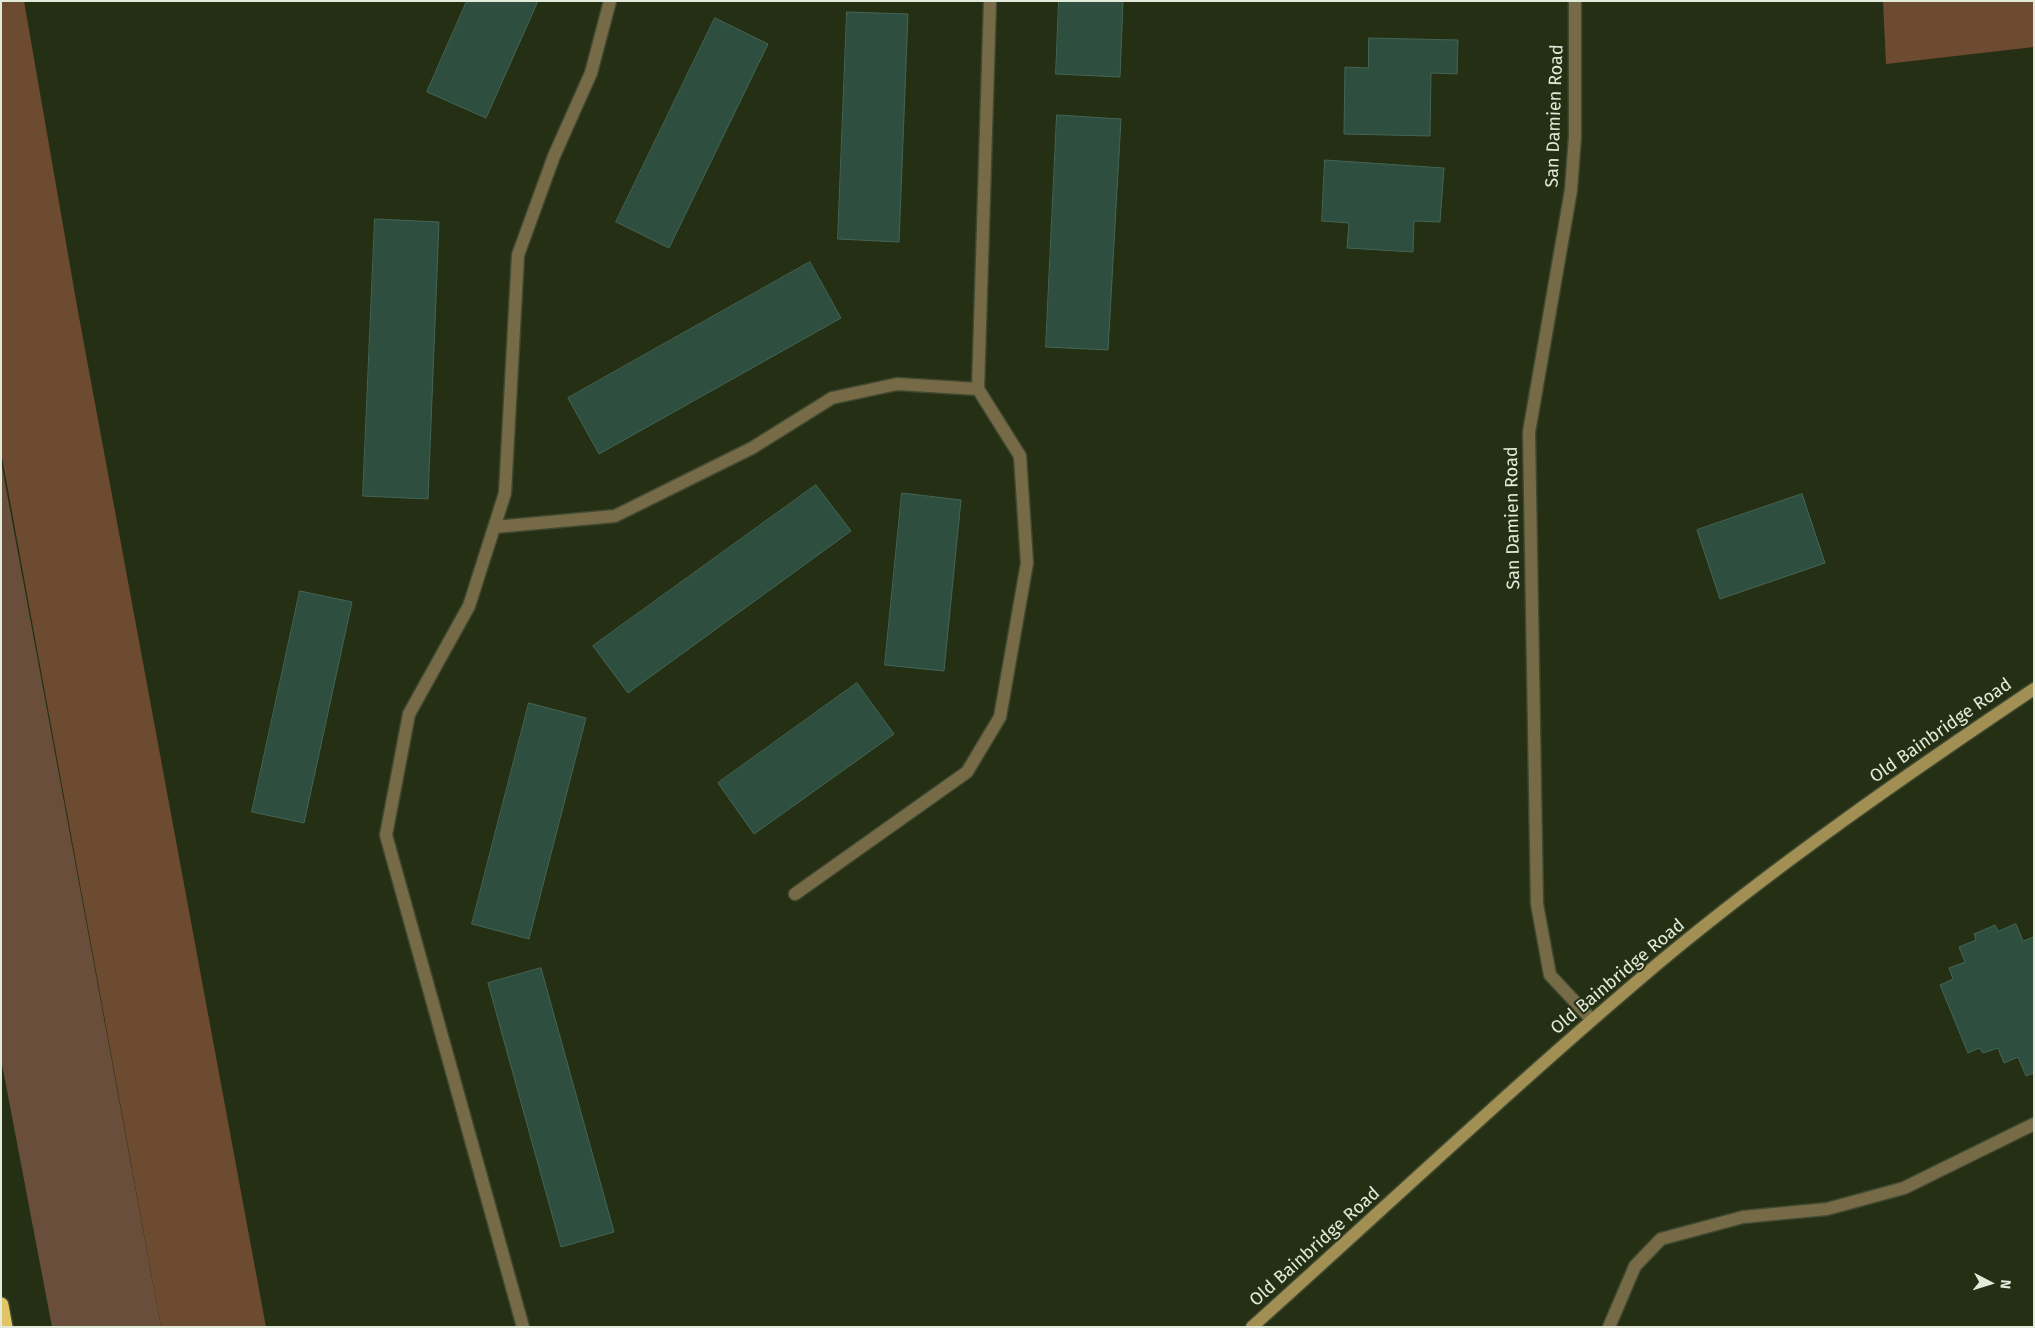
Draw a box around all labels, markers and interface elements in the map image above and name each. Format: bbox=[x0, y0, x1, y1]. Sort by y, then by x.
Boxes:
street label: San Damien Road bbox=[1542, 44, 1568, 188]
street label: San Damien Road bbox=[1501, 446, 1525, 590]
street label: Old Bainbridge Road bbox=[1866, 674, 2016, 788]
street label: Old Bainbridge Road bbox=[1547, 915, 1689, 1039]
street label: Old Bainbridge Road bbox=[1245, 1183, 1385, 1311]
north arrow bbox=[1965, 1258, 2015, 1308]
text: N bbox=[1997, 1279, 2014, 1290]

